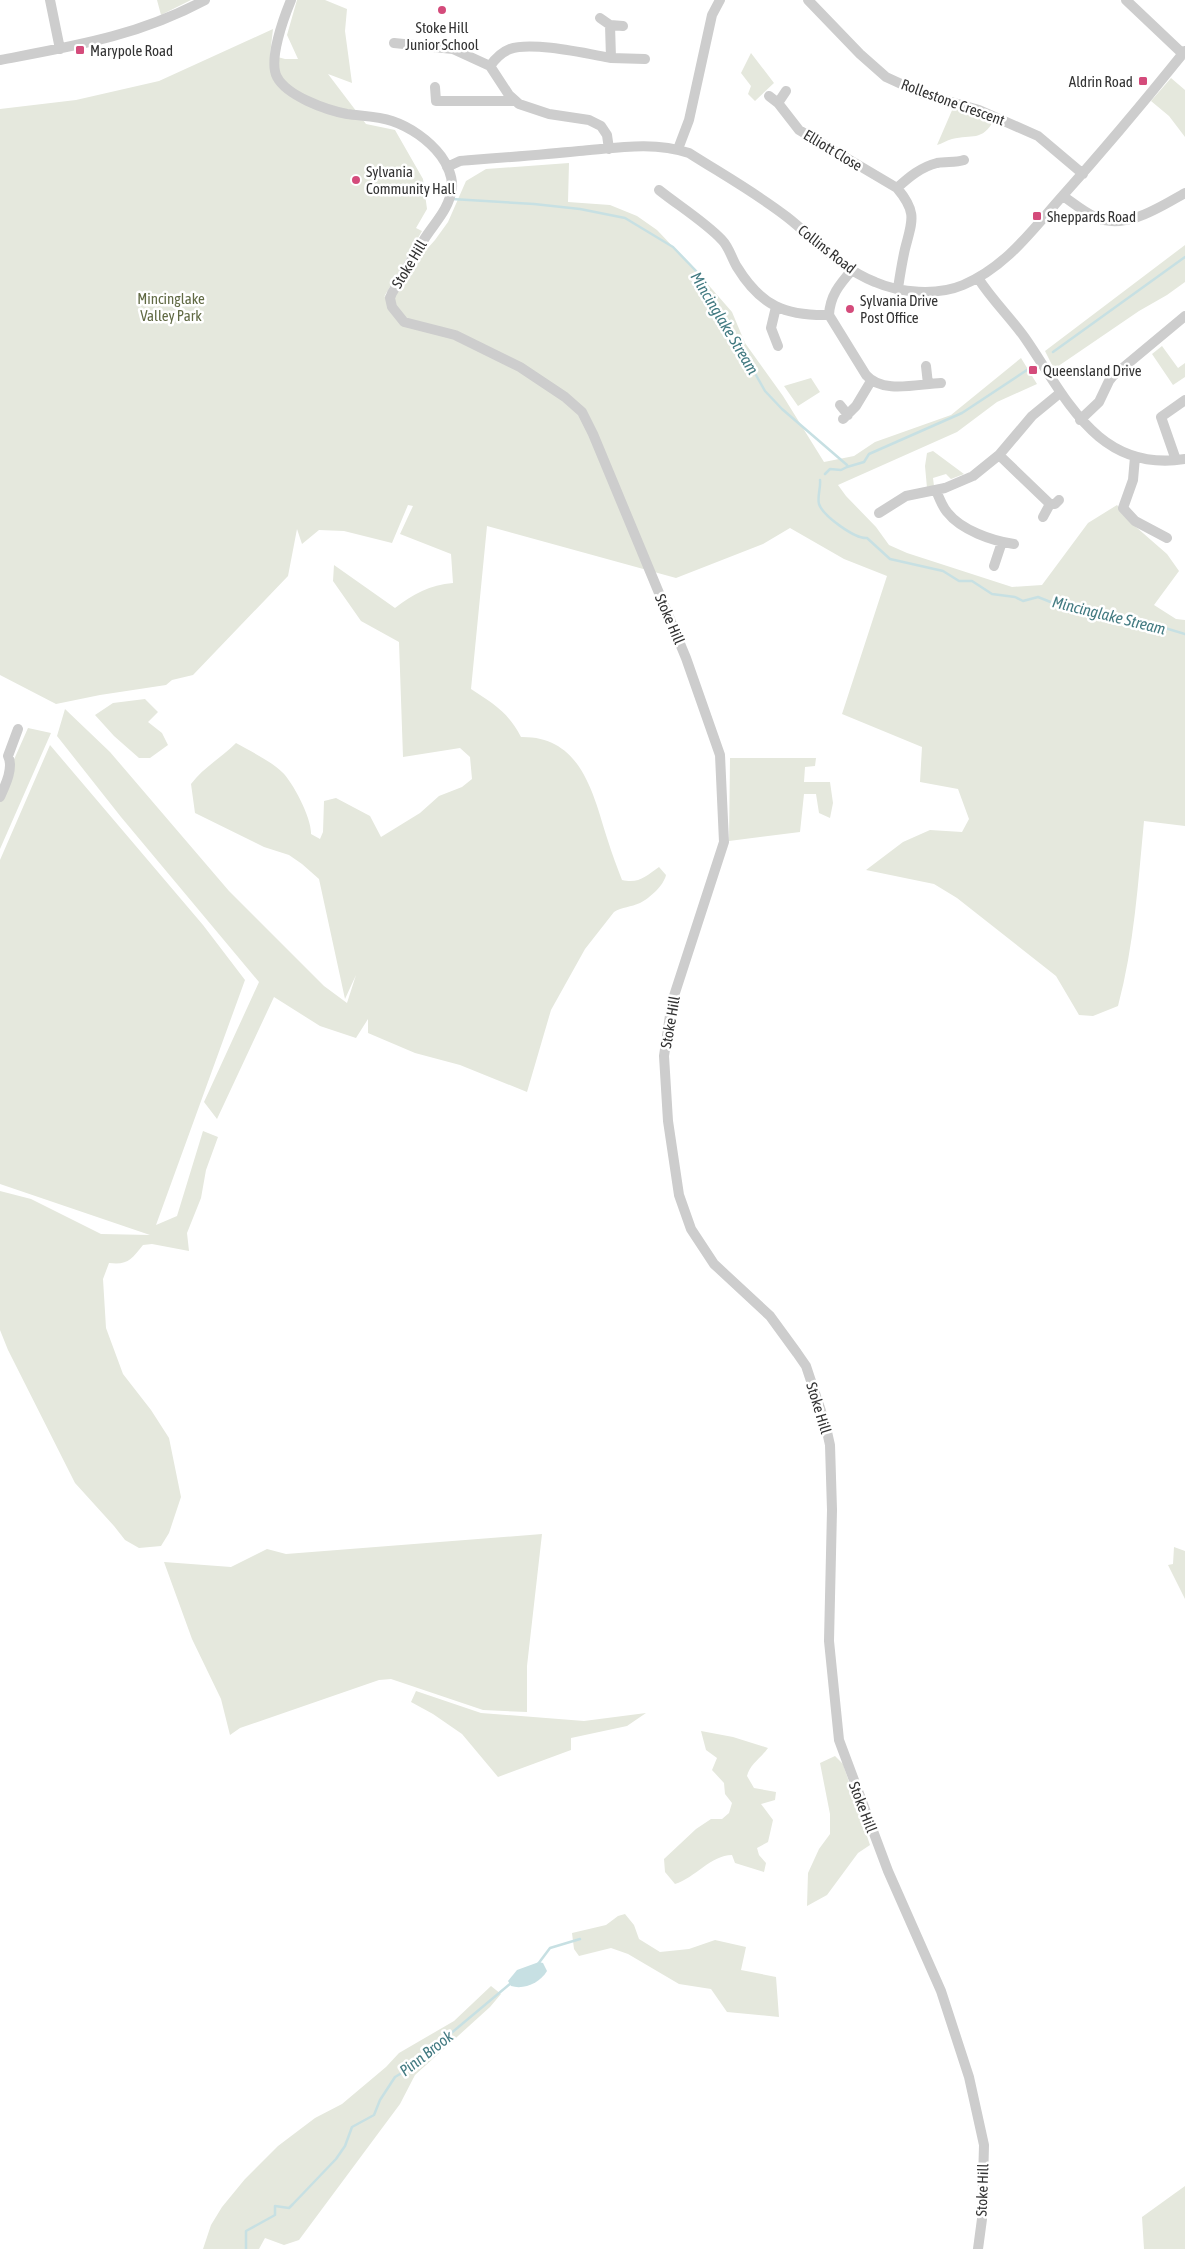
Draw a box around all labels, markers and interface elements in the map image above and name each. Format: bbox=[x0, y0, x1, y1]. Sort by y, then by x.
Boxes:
marker: Stoke Hill Junior School bbox=[436, 4, 448, 16]
place label: Stoke Hill Junior School bbox=[405, 19, 479, 53]
place label: Marypole Road bbox=[90, 42, 173, 59]
marker: Marypole Road bbox=[74, 44, 86, 56]
place label: Aldrin Road bbox=[1069, 73, 1133, 90]
street label: Rollestone Crescent bbox=[899, 75, 1007, 129]
marker: Aldrin Road bbox=[1137, 75, 1149, 87]
street label: Elliott Close bbox=[801, 126, 866, 174]
place label: Sylvania Community Hall bbox=[366, 163, 456, 197]
marker: Sylvania Community Hall bbox=[350, 174, 362, 186]
place label: Sheppards Road bbox=[1047, 208, 1136, 225]
marker: Sheppards Road bbox=[1031, 210, 1043, 222]
street label: Collins Road bbox=[795, 221, 859, 277]
street label: Stoke Hill bbox=[388, 237, 430, 291]
water label: Mincinglake Stream bbox=[687, 269, 763, 378]
park label: Mincinglake Valley Park bbox=[137, 290, 205, 324]
place label: Sylvania Drive Post Office bbox=[860, 292, 938, 326]
marker: Sylvania Drive Post Office bbox=[844, 303, 856, 315]
place label: Queensland Drive bbox=[1043, 362, 1142, 379]
marker: Queensland Drive bbox=[1027, 364, 1039, 376]
street label: Stoke Hill bbox=[652, 591, 688, 647]
water label: Mincinglake Stream bbox=[1050, 592, 1168, 639]
street label: Stoke Hill bbox=[657, 995, 683, 1049]
street label: Stoke Hill bbox=[803, 1380, 835, 1436]
street label: Stoke Hill bbox=[846, 1779, 880, 1835]
water label: Pinn Brook bbox=[396, 2026, 457, 2079]
street label: Stoke Hill bbox=[973, 2163, 991, 2217]

